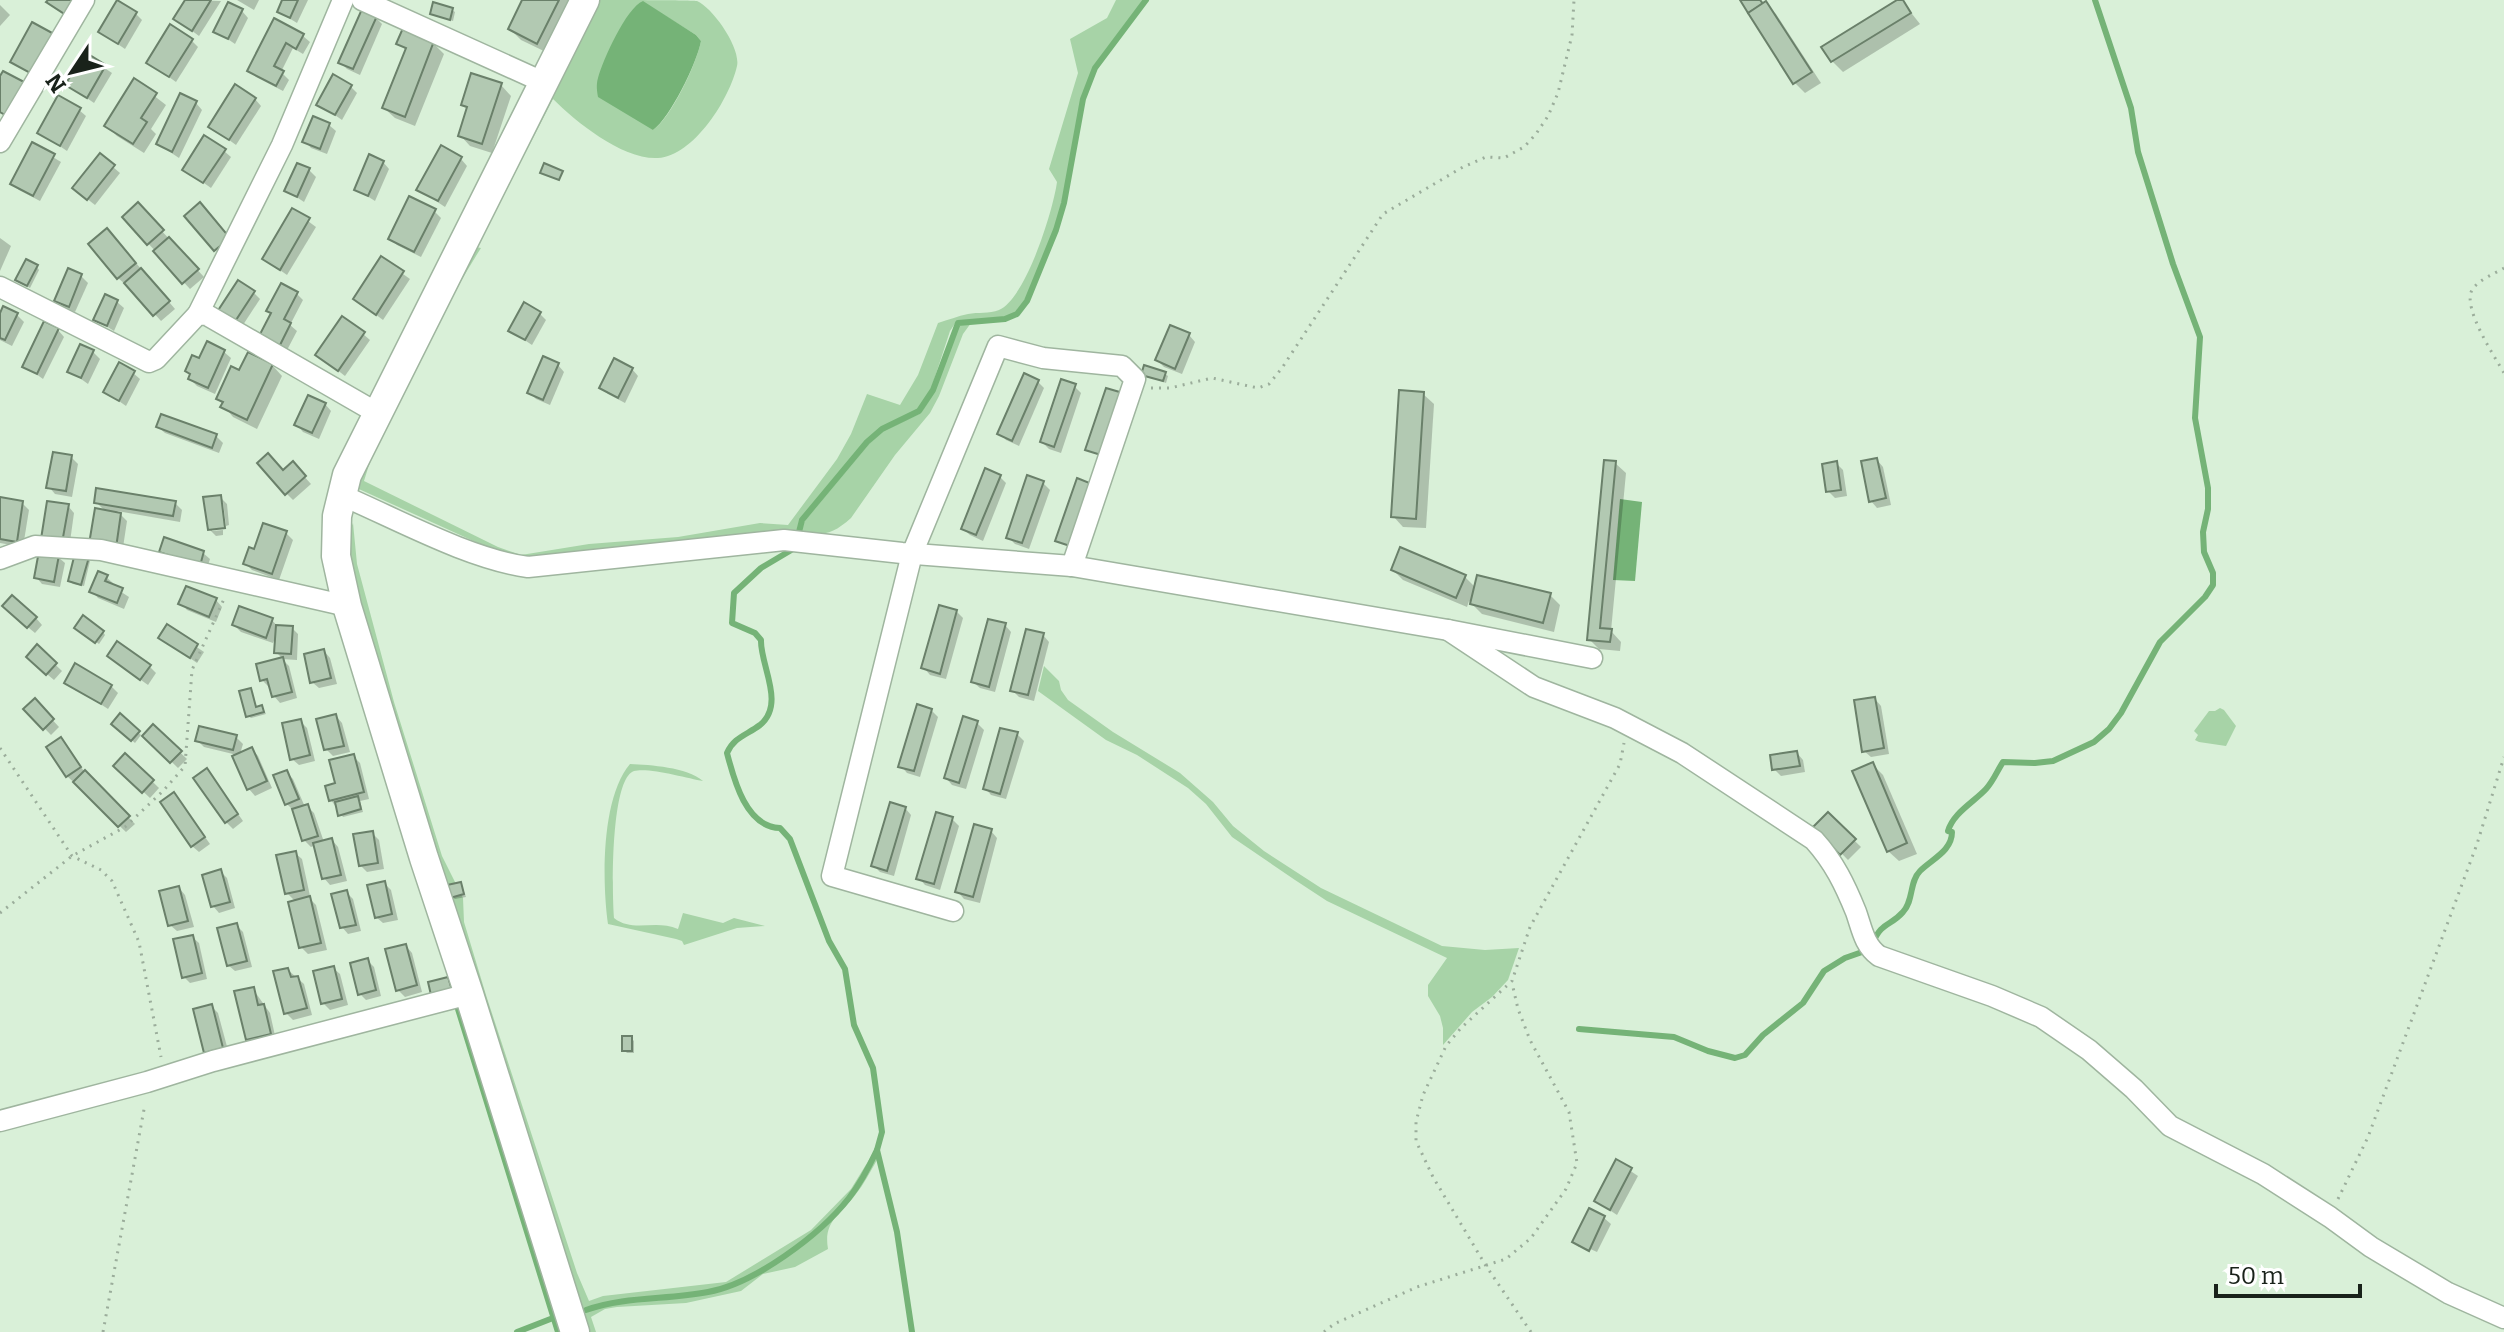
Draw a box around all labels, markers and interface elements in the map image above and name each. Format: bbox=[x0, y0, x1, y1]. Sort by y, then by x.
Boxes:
north arrow bbox=[32, 32, 112, 112]
text: N bbox=[40, 68, 72, 98]
scale bar bbox=[2216, 1248, 2360, 1298]
text: 50 m bbox=[2228, 1262, 2284, 1290]

